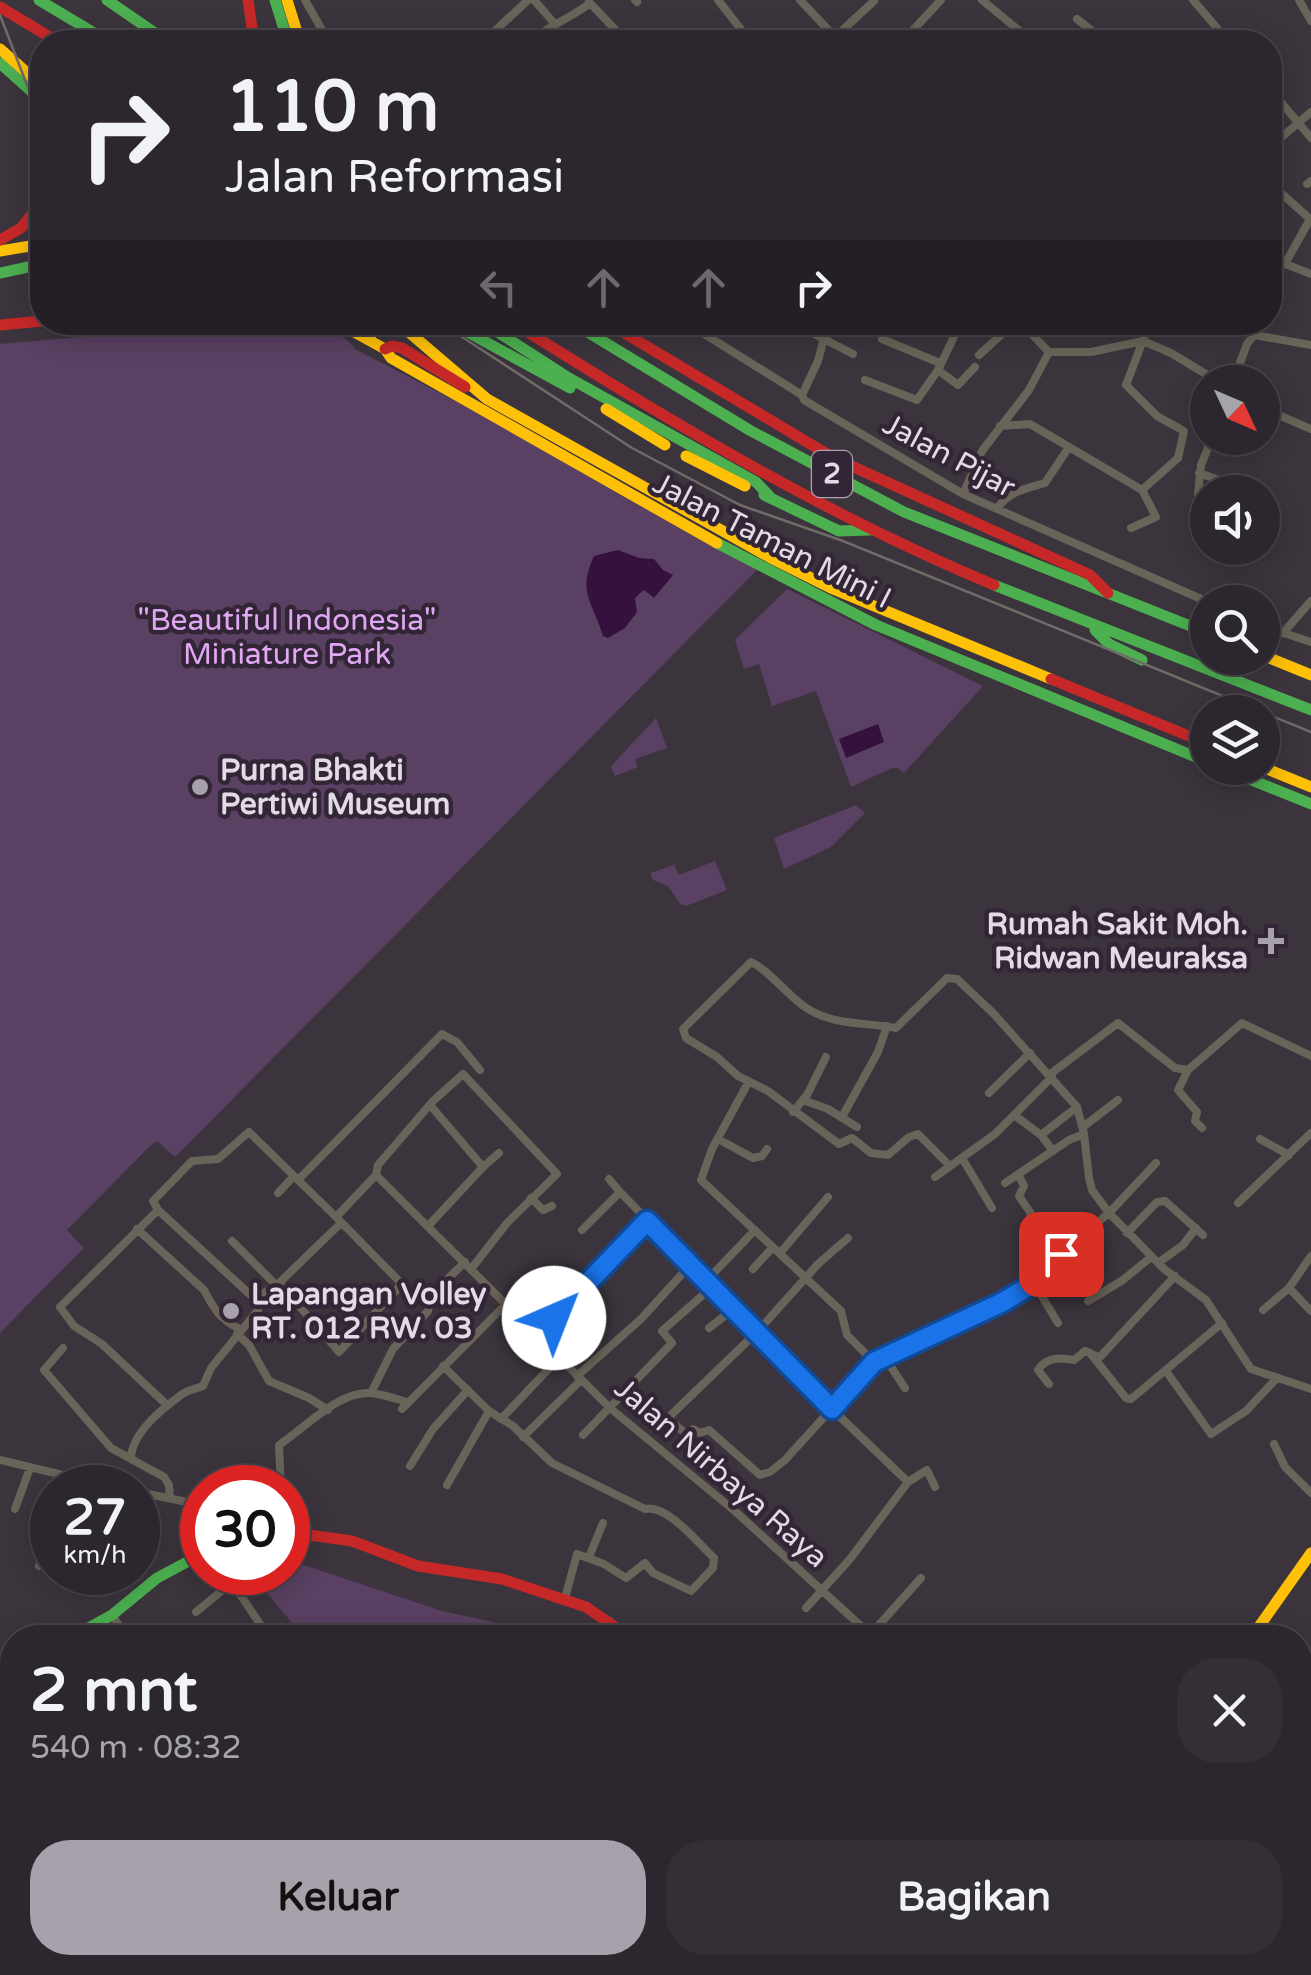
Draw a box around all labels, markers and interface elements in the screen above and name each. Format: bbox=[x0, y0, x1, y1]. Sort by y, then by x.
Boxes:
text: 110 m bbox=[225, 66, 439, 150]
icon: right bbox=[60, 70, 190, 200]
text: Jalan Reformasi bbox=[225, 151, 564, 205]
icon: left bbox=[471, 260, 526, 315]
icon: ahead bbox=[576, 260, 631, 315]
icon: ahead bbox=[681, 260, 736, 315]
icon: right bbox=[786, 260, 841, 315]
north arrow bbox=[1190, 365, 1280, 455]
map controls bbox=[1190, 365, 1280, 785]
street label: Jalan Pijar bbox=[876, 406, 1022, 507]
road number: 2 bbox=[812, 451, 852, 497]
street label: Jalan Taman Mini I bbox=[647, 465, 897, 617]
button: sound bbox=[1190, 475, 1280, 565]
button: search bbox=[1190, 585, 1280, 675]
park label: "Beautiful Indonesia" Miniature Park bbox=[138, 602, 436, 673]
button: layers bbox=[1190, 695, 1280, 785]
place label: Purna Bhakti Pertiwi Museum bbox=[220, 752, 450, 823]
marker: Purna Bhakti Pertiwi Museum bbox=[189, 776, 211, 798]
place label: Rumah Sakit Moh. Ridwan Meuraksa bbox=[987, 906, 1248, 977]
marker: Rumah Sakit Moh. Ridwan Meuraksa bbox=[1258, 928, 1284, 954]
pin bbox=[1019, 1212, 1104, 1297]
icon: arrive bbox=[1034, 1227, 1089, 1282]
position arrow bbox=[502, 1266, 606, 1370]
place label: Lapangan Volley RT. 012 RW. 03 bbox=[251, 1276, 486, 1347]
marker: Lapangan Volley RT. 012 RW. 03 bbox=[220, 1300, 242, 1322]
street label: Jalan Nirbaya Raya bbox=[607, 1370, 835, 1576]
speed limit sign: 30 bbox=[180, 1465, 310, 1595]
text: 27 bbox=[64, 1488, 126, 1548]
text: km/h bbox=[64, 1540, 126, 1570]
text: 2 mnt bbox=[30, 1655, 197, 1727]
button: close bbox=[1177, 1658, 1282, 1763]
text: 540 m · 08:32 bbox=[30, 1729, 242, 1767]
button: Keluar bbox=[30, 1840, 646, 1955]
button: Bagikan bbox=[666, 1840, 1282, 1955]

